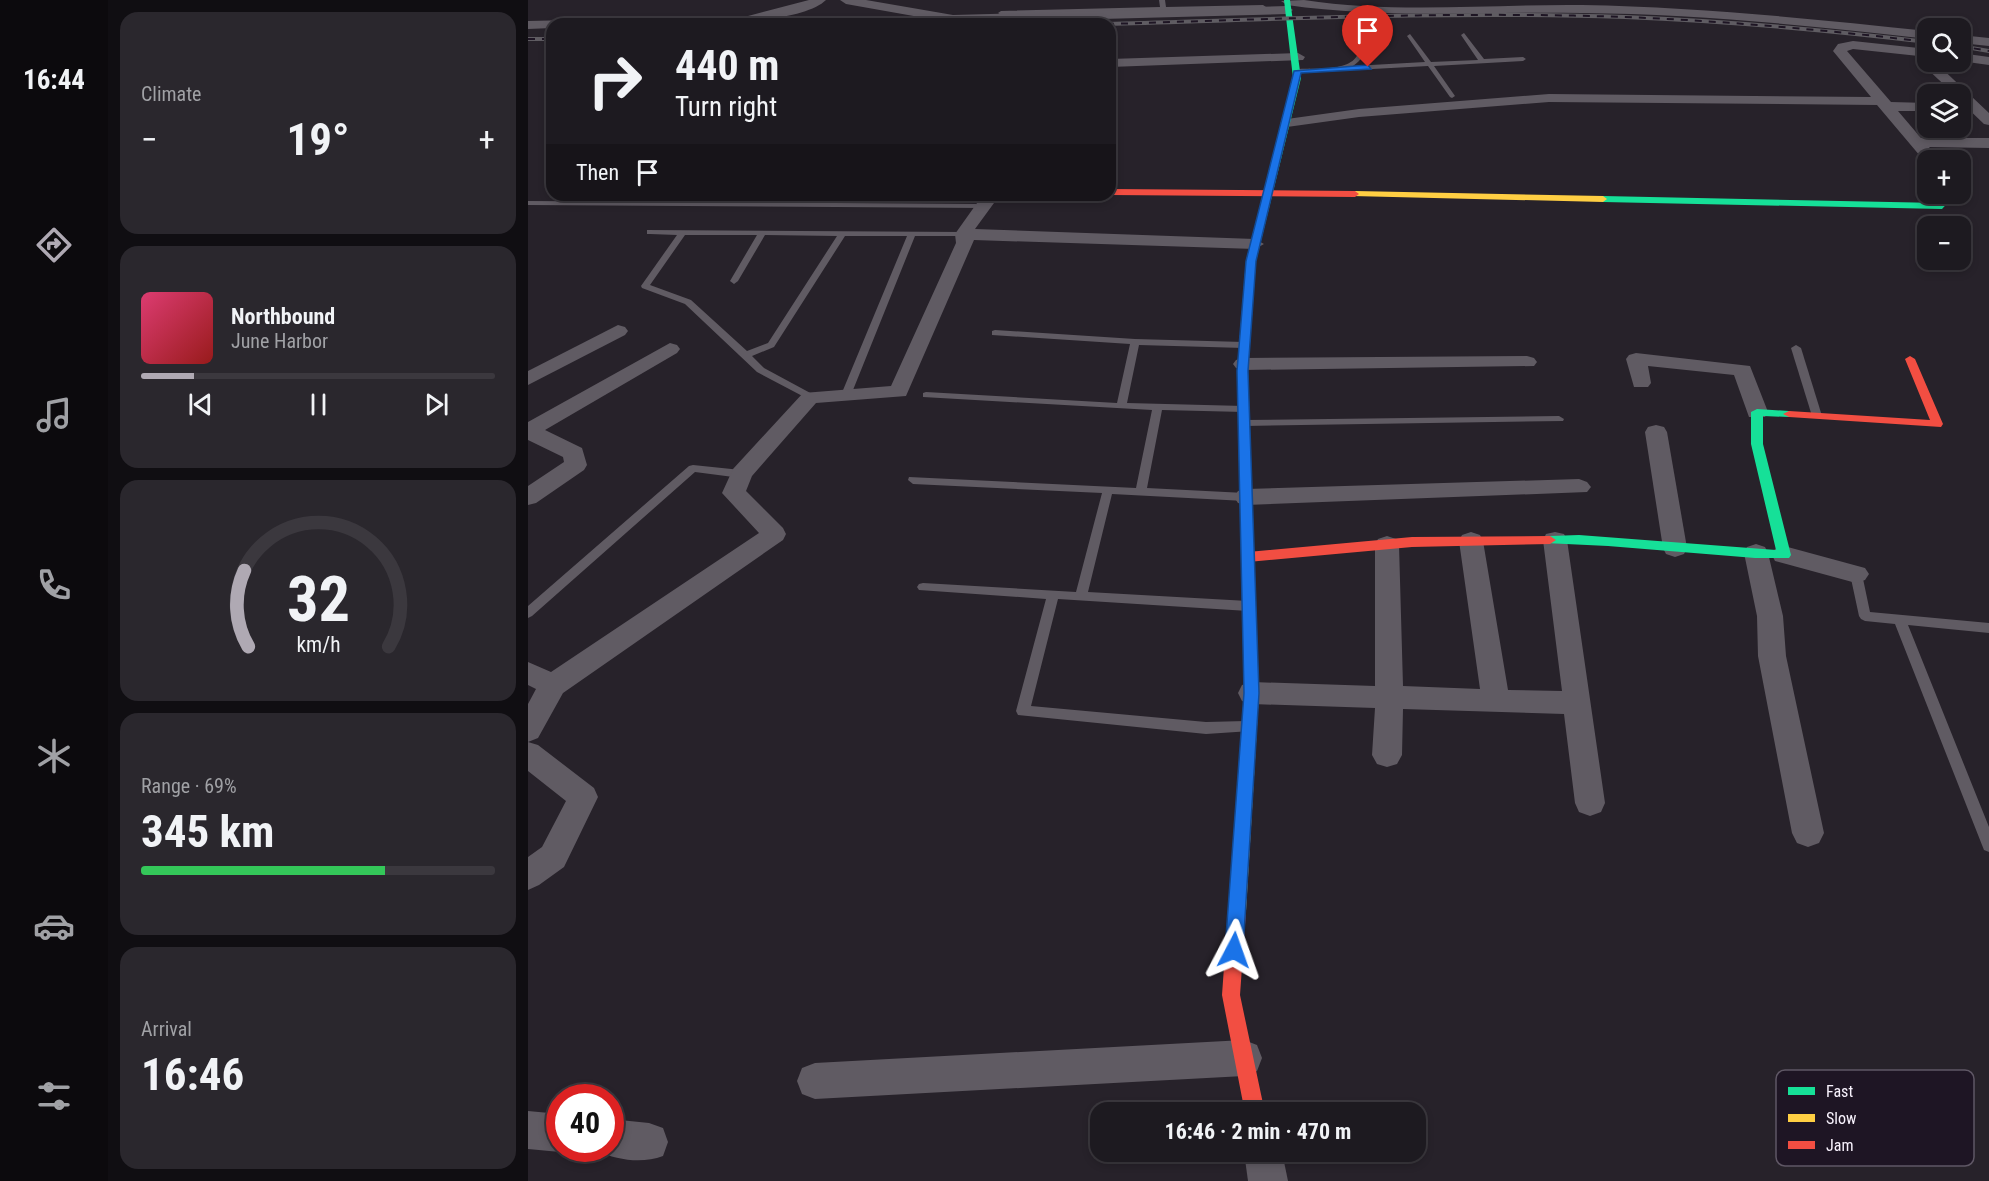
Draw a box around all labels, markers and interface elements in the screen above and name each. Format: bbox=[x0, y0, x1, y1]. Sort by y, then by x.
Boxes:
pin bbox=[1342, 5, 1393, 67]
icon: arrive bbox=[1351, 14, 1384, 47]
map controls bbox=[1917, 18, 1971, 270]
button: search bbox=[1917, 18, 1971, 72]
text: 440 m bbox=[675, 41, 780, 90]
icon: right bbox=[576, 42, 654, 120]
text: 16:44 bbox=[23, 64, 85, 96]
text: Climate bbox=[141, 82, 201, 106]
button: layers bbox=[1917, 84, 1971, 138]
text: Turn right bbox=[675, 91, 777, 123]
text: 19° bbox=[287, 113, 350, 166]
text: − bbox=[141, 120, 158, 159]
text: + bbox=[479, 120, 495, 159]
button: + bbox=[1917, 150, 1971, 204]
icon: arrive bbox=[631, 156, 664, 189]
text: Then bbox=[576, 160, 619, 185]
button: − bbox=[1917, 216, 1971, 270]
icon: directions bbox=[33, 224, 75, 266]
text: Northbound bbox=[231, 304, 335, 329]
text: June Harbor bbox=[231, 329, 328, 353]
icon: previous bbox=[184, 388, 217, 421]
icon: pause bbox=[302, 388, 335, 421]
icon: next bbox=[420, 388, 453, 421]
icon: music bbox=[33, 394, 75, 436]
icon: phone bbox=[33, 564, 75, 606]
text: 32 bbox=[286, 564, 350, 637]
text: km/h bbox=[296, 633, 340, 658]
icon: climate bbox=[33, 735, 75, 777]
text: Range · 69% bbox=[141, 774, 237, 798]
text: 345 km bbox=[141, 805, 274, 858]
icon: car bbox=[33, 905, 75, 947]
position arrow bbox=[1202, 918, 1266, 982]
text: Arrival bbox=[141, 1017, 192, 1041]
text: 16:46 bbox=[141, 1048, 244, 1101]
legend bbox=[1776, 1070, 1974, 1166]
icon: filters bbox=[33, 1075, 75, 1117]
text: Fast bbox=[1826, 1082, 1853, 1101]
speed limit sign: 40 bbox=[546, 1084, 624, 1162]
text: Slow bbox=[1826, 1109, 1856, 1128]
text: 16:46 · 2 min · 470 m bbox=[1165, 1119, 1351, 1144]
text: Jam bbox=[1826, 1136, 1853, 1155]

